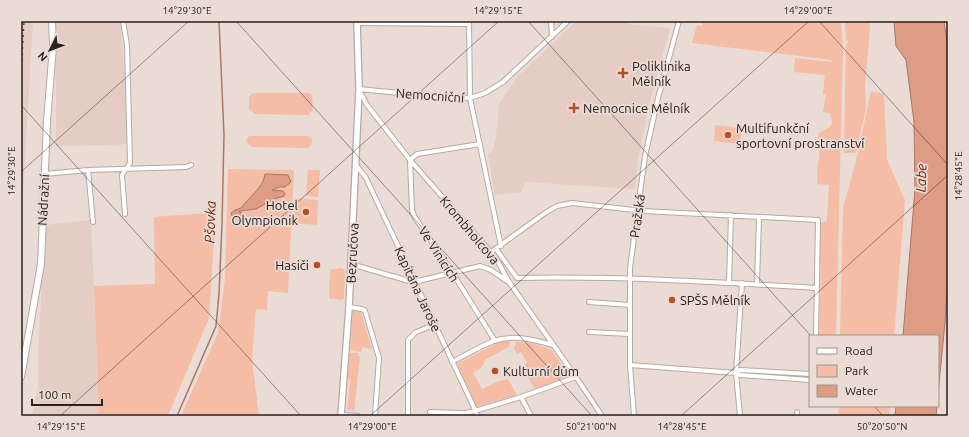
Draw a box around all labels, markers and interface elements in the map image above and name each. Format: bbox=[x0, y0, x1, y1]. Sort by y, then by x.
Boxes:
text: 14°29'30"E bbox=[162, 5, 212, 16]
text: 14°29'15"E bbox=[473, 5, 523, 16]
text: 14°29'00"E bbox=[783, 5, 833, 16]
north arrow bbox=[30, 30, 70, 70]
text: N bbox=[35, 50, 50, 64]
place label: Poliklinika Mělník bbox=[632, 59, 691, 88]
marker: Poliklinika Mělník bbox=[617, 67, 629, 79]
street label: Nemocniční bbox=[395, 86, 466, 104]
place label: Nemocnice Mělník bbox=[583, 101, 691, 115]
marker: Nemocnice Mělník bbox=[568, 102, 580, 114]
place label: Multifunkční sportovní prostranství bbox=[736, 121, 865, 150]
marker: Multifunkční sportovní prostranství bbox=[723, 130, 733, 140]
text: 14°29'30"E bbox=[6, 146, 17, 196]
text: 14°28'45"E bbox=[953, 151, 964, 201]
water label: Labe bbox=[913, 163, 929, 193]
street label: Nádražní bbox=[35, 173, 51, 226]
street label: Krombholcova bbox=[438, 193, 502, 267]
street label: Pražská bbox=[627, 193, 647, 239]
place label: Hotel Olympionik bbox=[232, 198, 299, 227]
water label: Pšovka bbox=[201, 200, 219, 244]
marker: Hotel Olympionik bbox=[301, 207, 311, 217]
street label: Bezručova bbox=[343, 222, 361, 284]
street label: Ve Vinicích bbox=[416, 224, 462, 284]
street label: Kapitána Jaroše bbox=[392, 244, 444, 334]
place label: Hasiči bbox=[275, 258, 309, 272]
marker: Hasiči bbox=[312, 260, 322, 270]
place label: SPŠS Mělník bbox=[680, 293, 751, 307]
marker: SPŠS Mělník bbox=[667, 295, 677, 305]
legend bbox=[809, 335, 939, 407]
text: Road bbox=[845, 344, 873, 357]
place label: Kulturní dům bbox=[503, 364, 579, 378]
text: Park bbox=[845, 364, 869, 377]
marker: Kulturní dům bbox=[490, 366, 500, 376]
scale bar bbox=[32, 381, 102, 407]
text: Water bbox=[845, 384, 878, 397]
text: 100 m bbox=[38, 388, 71, 401]
text: 14°29'15"E bbox=[36, 421, 86, 432]
text: 14°29'00"E bbox=[347, 421, 397, 432]
text: 50°21'00"N bbox=[566, 421, 616, 432]
text: 14°28'45"E bbox=[657, 421, 707, 432]
text: 50°20'50"N bbox=[857, 421, 907, 432]

